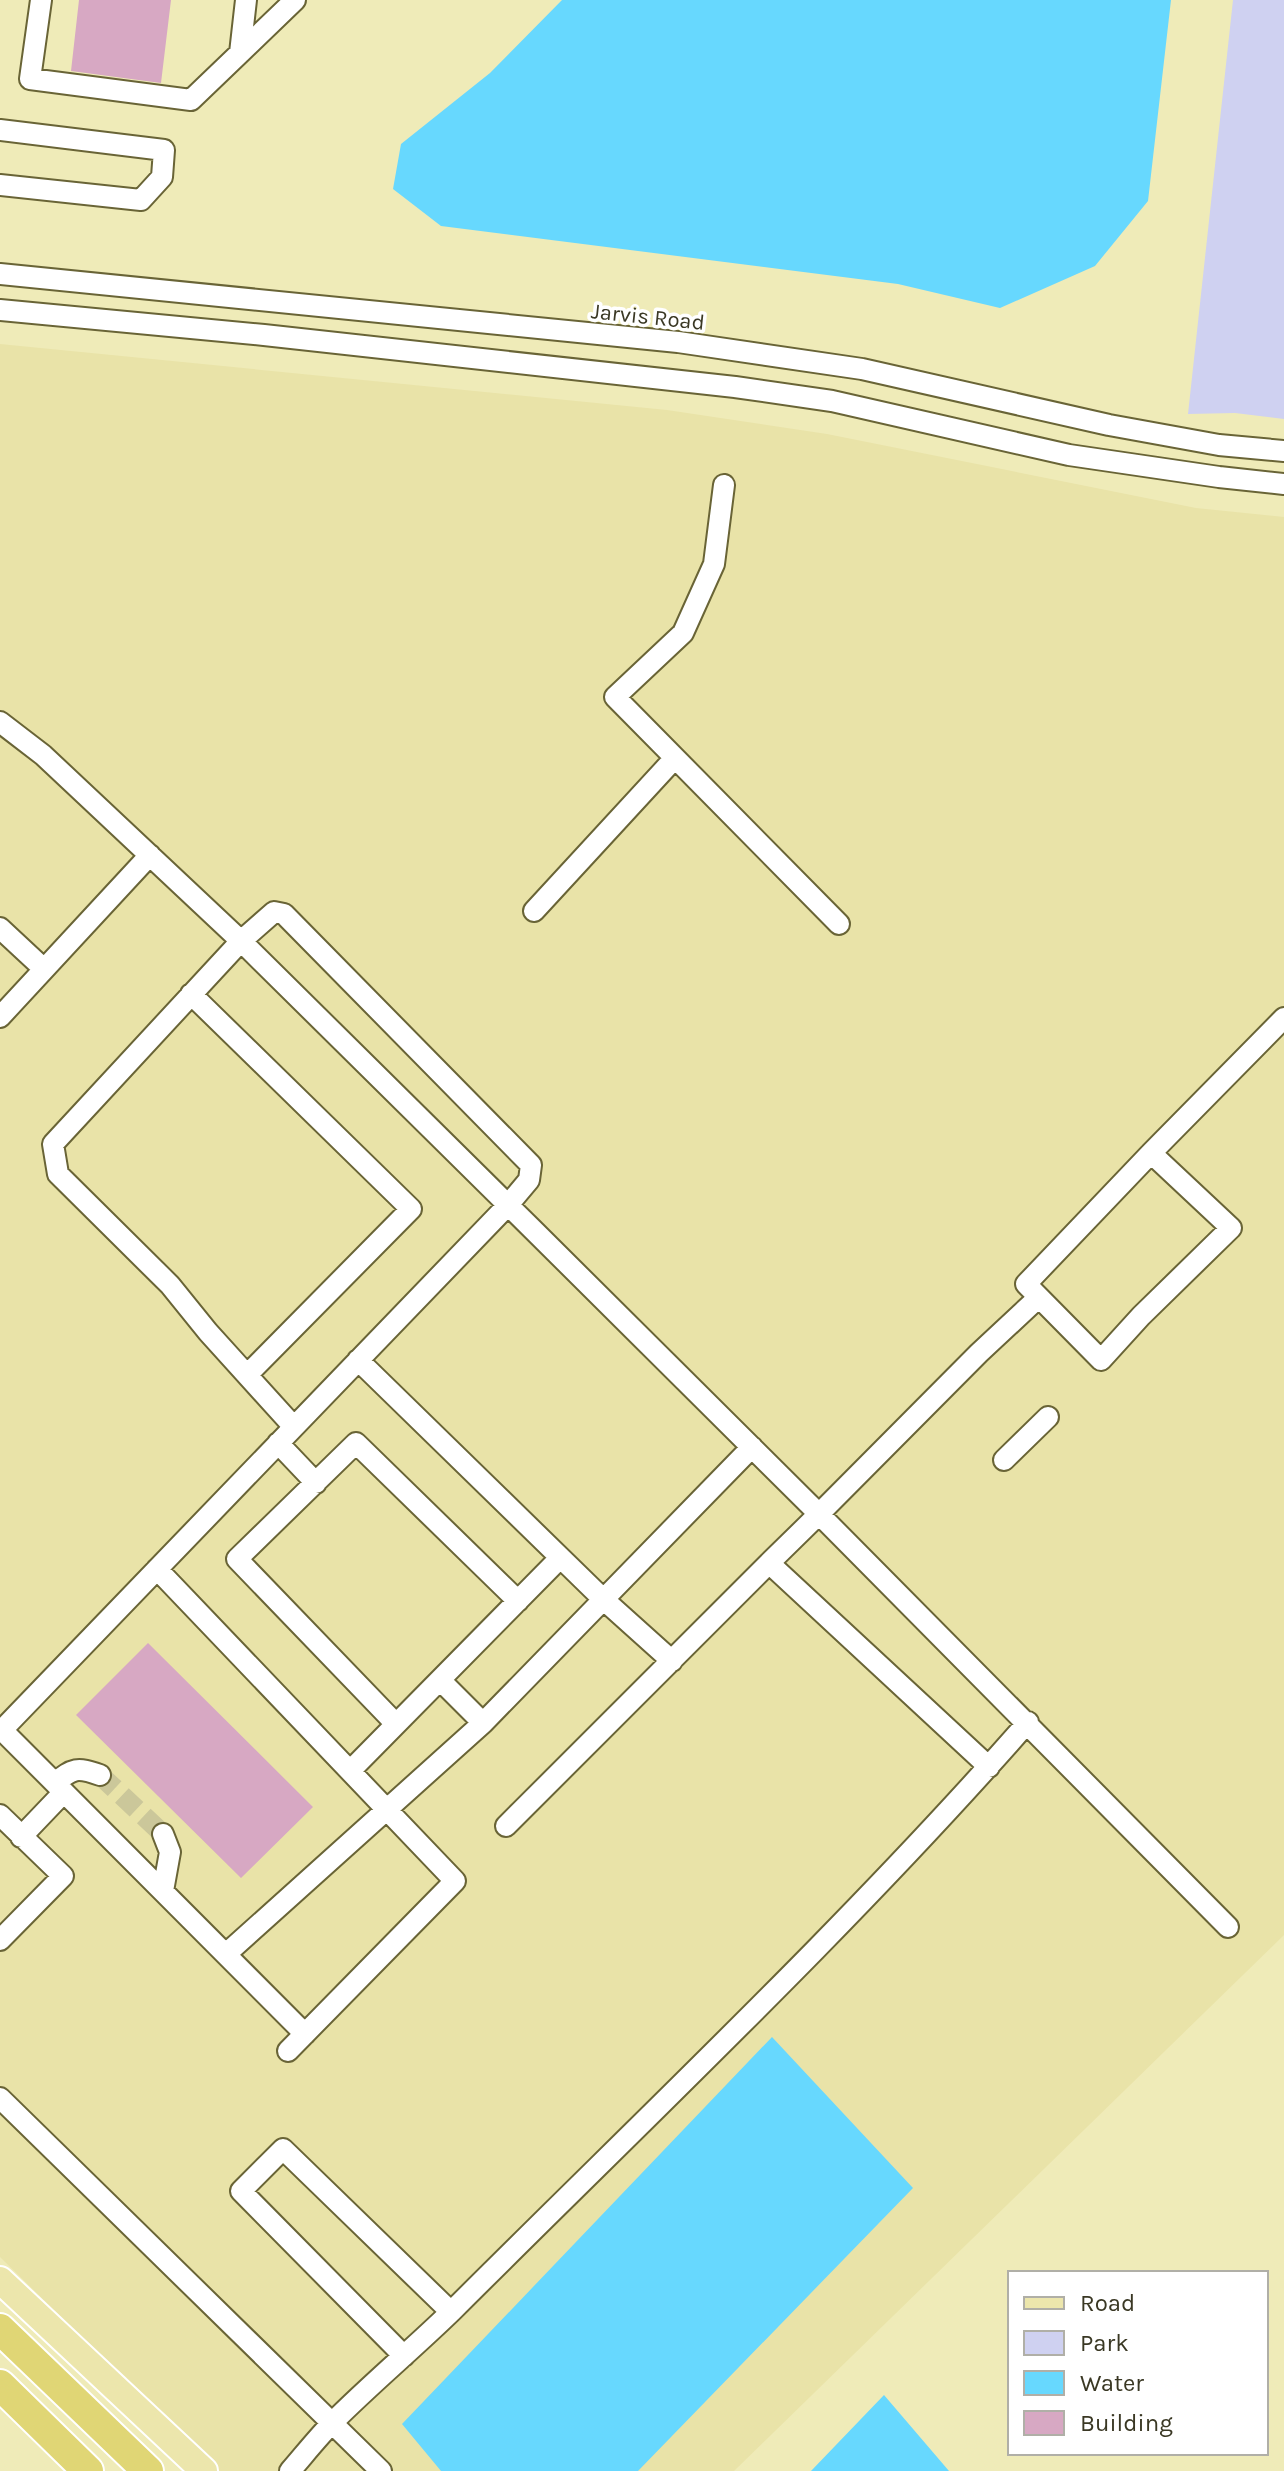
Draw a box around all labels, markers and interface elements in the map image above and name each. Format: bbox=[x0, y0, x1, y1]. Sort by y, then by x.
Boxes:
street label: Jarvis Road bbox=[590, 298, 706, 336]
legend bbox=[1008, 2271, 1268, 2455]
text: Road bbox=[1080, 2289, 1135, 2317]
text: Park bbox=[1080, 2329, 1129, 2357]
text: Water bbox=[1080, 2369, 1144, 2397]
text: Building bbox=[1080, 2409, 1173, 2437]

